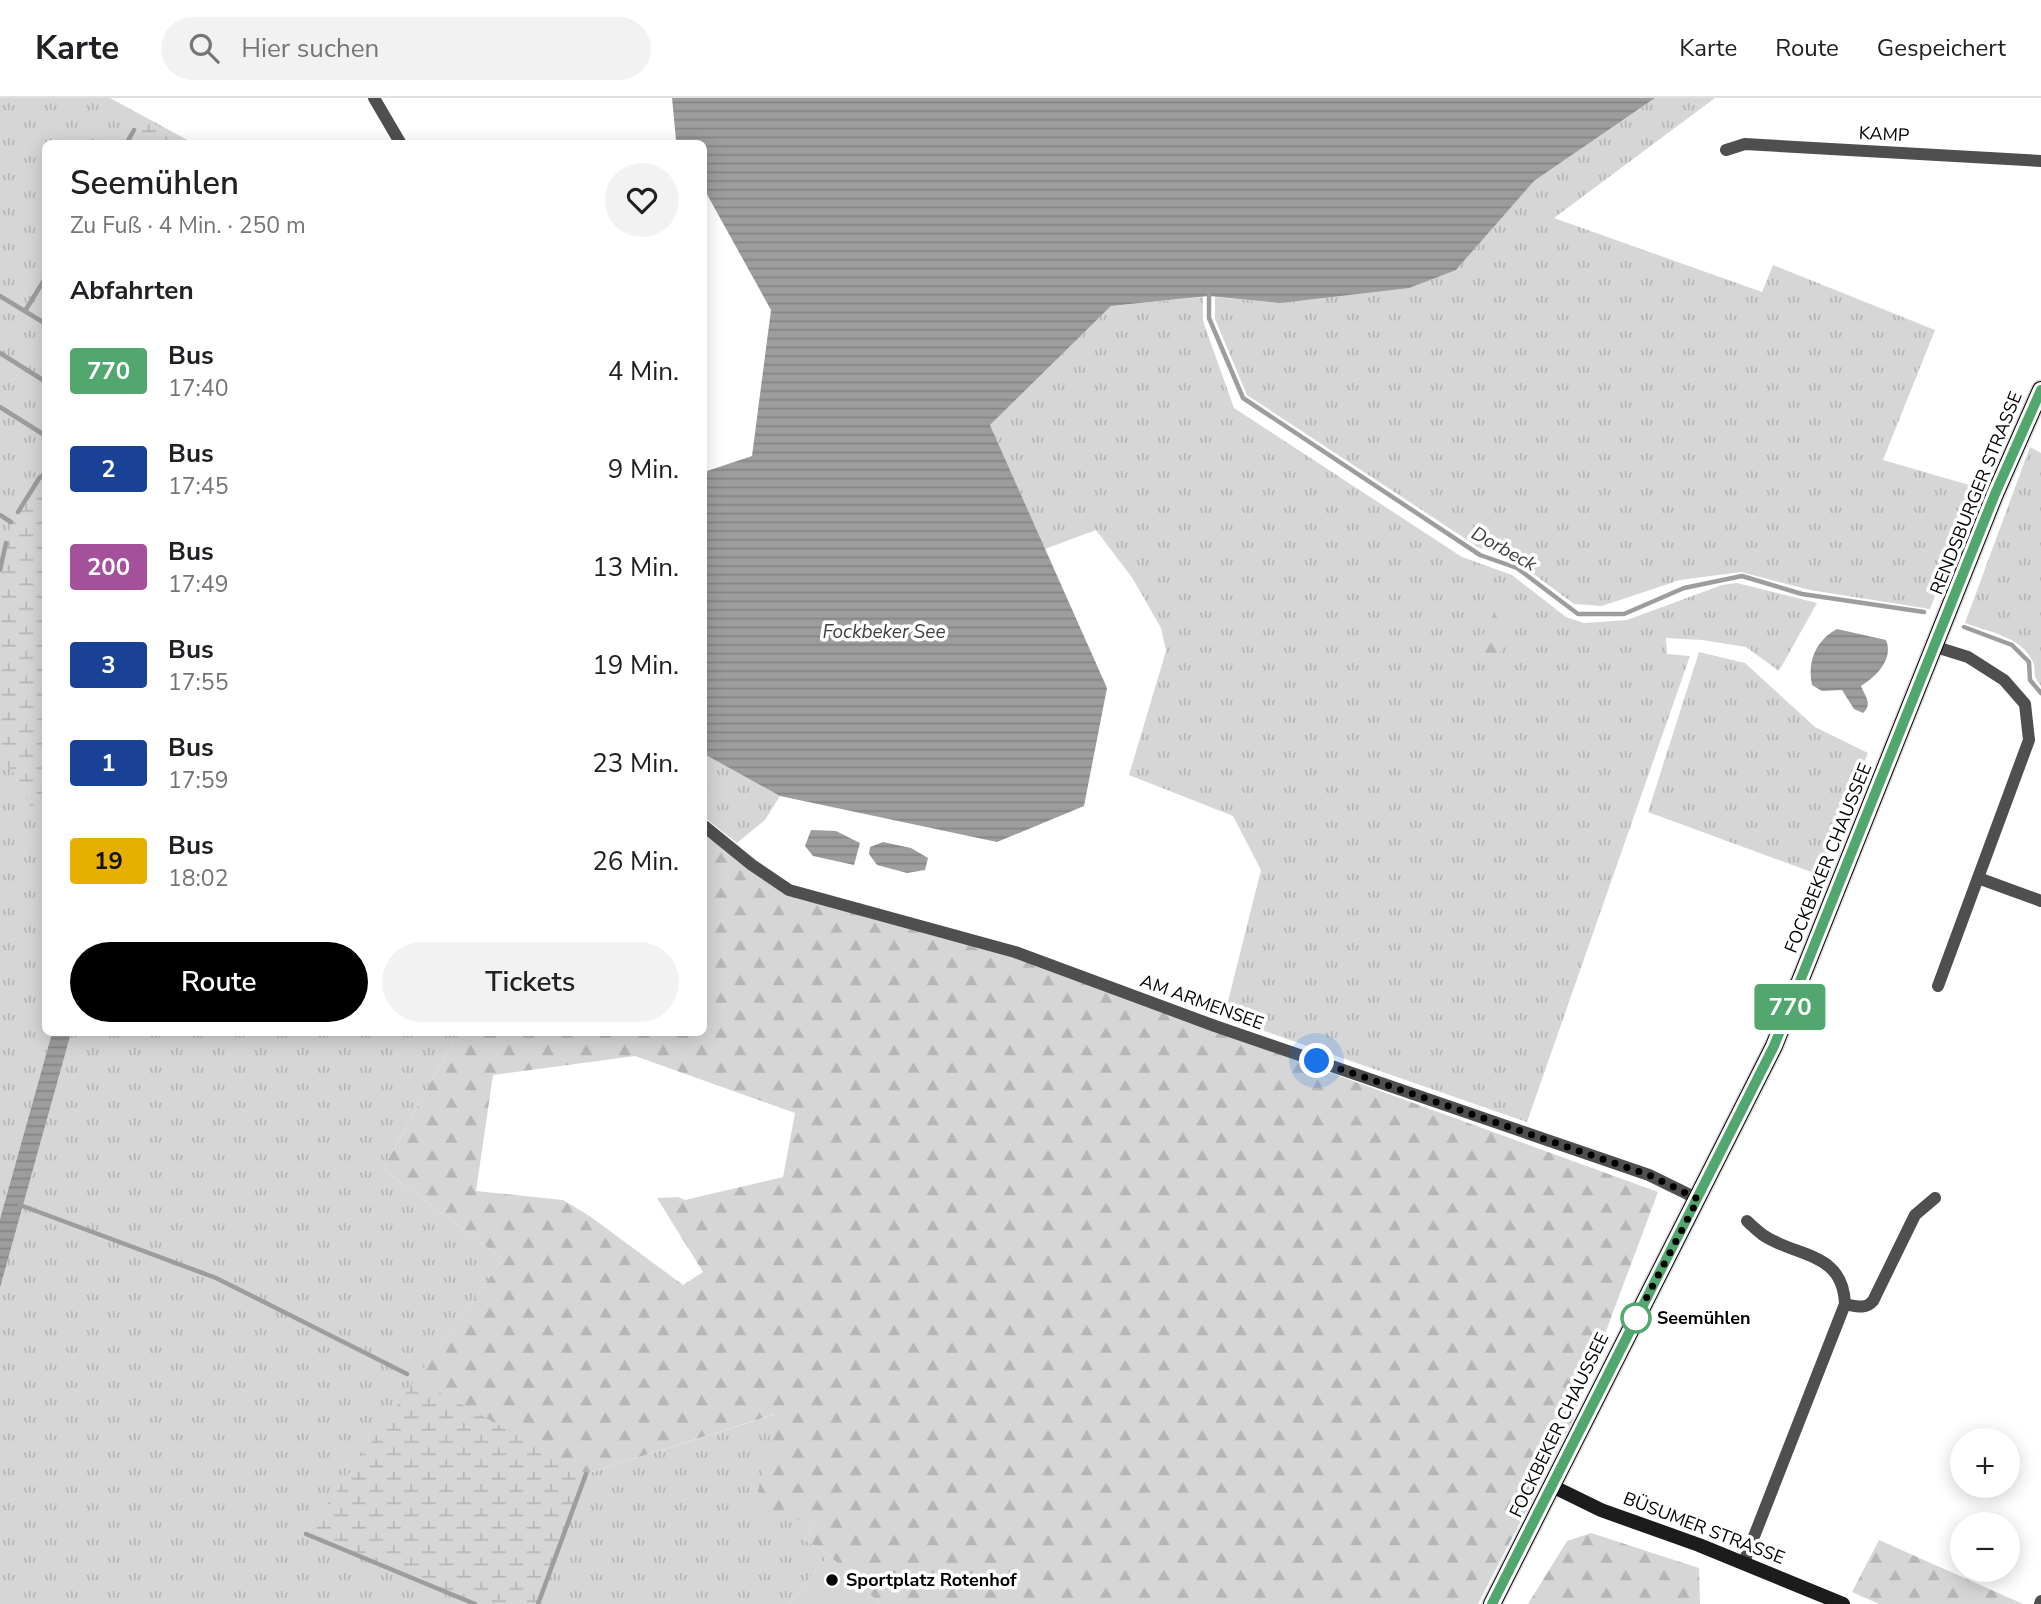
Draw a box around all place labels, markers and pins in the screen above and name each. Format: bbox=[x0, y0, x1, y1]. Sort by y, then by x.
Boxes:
marker: Seemühlen bbox=[1621, 1303, 1651, 1333]
place label: Seemühlen bbox=[1657, 1306, 1751, 1330]
place label: Sportplatz Rotenhof bbox=[846, 1568, 1017, 1592]
marker: Sportplatz Rotenhof bbox=[824, 1572, 840, 1588]

